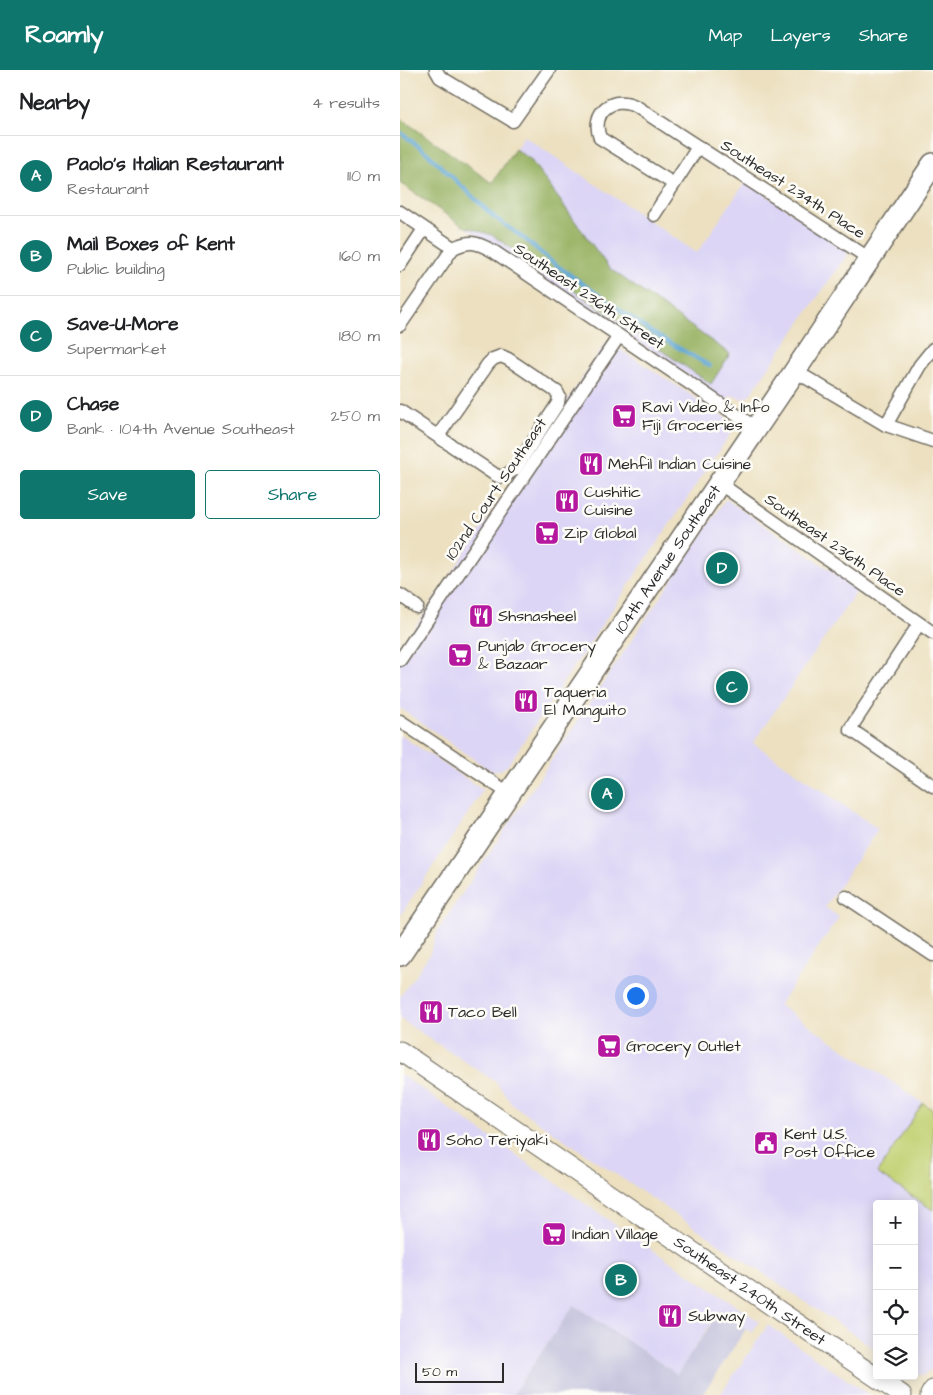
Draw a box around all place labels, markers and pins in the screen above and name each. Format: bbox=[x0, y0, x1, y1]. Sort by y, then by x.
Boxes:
place label: Ravi Video & Info Fiji Groceries bbox=[642, 396, 769, 436]
supermarket icon: Ravi Video & Info Fiji Groceries bbox=[611, 403, 637, 429]
restaurant icon: Mehfil Indian Cuisine bbox=[578, 451, 604, 477]
place label: Mehfil Indian Cuisine bbox=[608, 453, 752, 475]
place label: Cushitic Cuisine bbox=[584, 481, 641, 521]
restaurant icon: Cushitic Cuisine bbox=[554, 488, 580, 514]
supermarket icon: Zip Global bbox=[534, 520, 560, 546]
place label: Zip Global bbox=[564, 522, 637, 544]
pin: D bbox=[706, 549, 738, 587]
restaurant icon: Shsnasheel bbox=[468, 603, 494, 629]
place label: Shsnasheel bbox=[498, 605, 576, 627]
place label: Punjab Grocery & Bazaar bbox=[478, 635, 596, 675]
supermarket icon: Punjab Grocery & Bazaar bbox=[447, 642, 473, 668]
pin: C bbox=[716, 668, 748, 706]
place label: Taqueria El Manguito bbox=[544, 681, 626, 722]
restaurant icon: Taqueria El Manguito bbox=[513, 688, 539, 714]
pin: A bbox=[591, 775, 623, 813]
restaurant icon: Taco Bell bbox=[418, 999, 444, 1025]
place label: Taco Bell bbox=[448, 1001, 517, 1023]
supermarket icon: Grocery Outlet bbox=[596, 1033, 622, 1059]
place label: Grocery Outlet bbox=[626, 1035, 741, 1058]
place label: Kent U.S. Post Office bbox=[784, 1123, 875, 1163]
restaurant icon: Soho Teriyaki bbox=[416, 1127, 442, 1153]
place label: Soho Teriyaki bbox=[446, 1129, 548, 1152]
public building icon: Kent U.S. Post Office bbox=[753, 1130, 779, 1156]
supermarket icon: Indian Village bbox=[541, 1221, 567, 1247]
place label: Indian Village bbox=[572, 1223, 658, 1246]
pin: B bbox=[605, 1261, 637, 1299]
restaurant icon: Subway bbox=[657, 1303, 683, 1329]
place label: Subway bbox=[688, 1305, 745, 1328]

